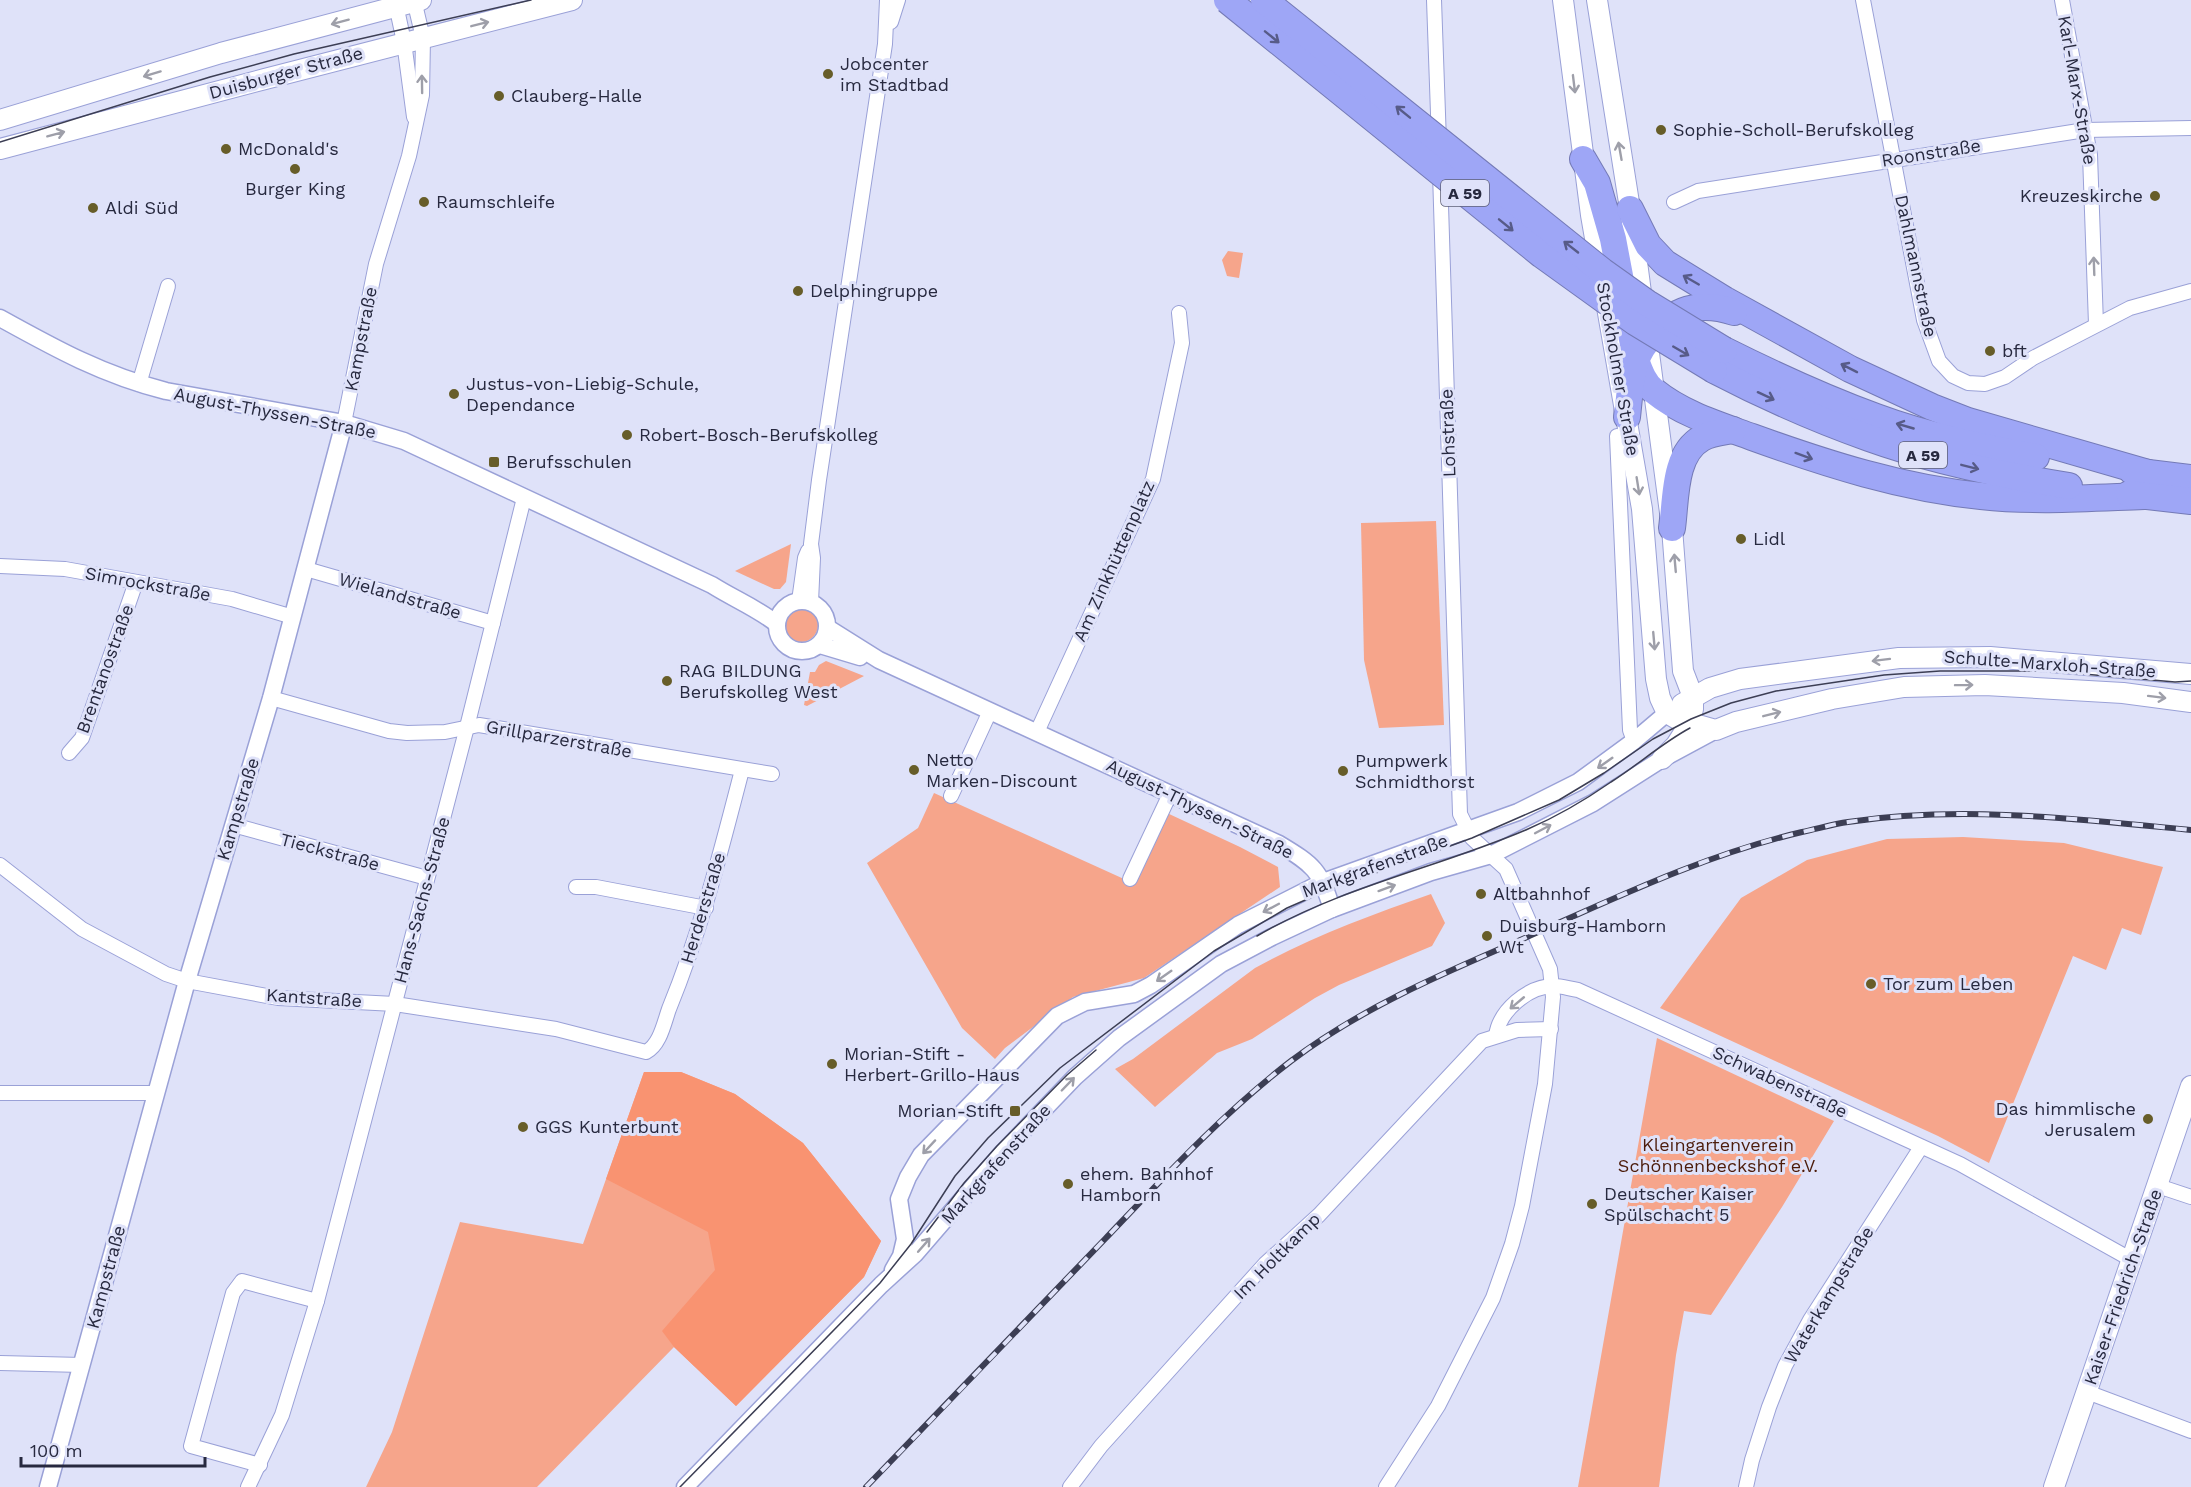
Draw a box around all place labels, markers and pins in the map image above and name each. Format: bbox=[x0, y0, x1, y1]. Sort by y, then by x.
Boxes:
place label: Jobcenter im Stadtbad bbox=[840, 53, 949, 95]
marker: Jobcenter im Stadtbad bbox=[821, 67, 835, 81]
place label: Clauberg-Halle bbox=[511, 85, 642, 106]
marker: Clauberg-Halle bbox=[492, 89, 506, 103]
place label: Sophie-Scholl-Berufskolleg bbox=[1673, 119, 1914, 140]
marker: Sophie-Scholl-Berufskolleg bbox=[1654, 123, 1668, 137]
place label: McDonald's bbox=[238, 138, 339, 159]
marker: McDonald's bbox=[219, 142, 233, 156]
marker: Burger King bbox=[288, 162, 302, 176]
place label: Burger King bbox=[245, 178, 345, 199]
place label: Kreuzeskirche bbox=[2020, 185, 2143, 206]
marker: Kreuzeskirche bbox=[2148, 189, 2162, 203]
place label: Raumschleife bbox=[436, 191, 555, 212]
marker: Raumschleife bbox=[417, 195, 431, 209]
place label: Aldi Süd bbox=[105, 197, 178, 218]
marker: Aldi Süd bbox=[86, 201, 100, 215]
place label: Delphingruppe bbox=[810, 280, 938, 301]
marker: Delphingruppe bbox=[791, 284, 805, 298]
place label: bft bbox=[2002, 340, 2027, 361]
marker: bft bbox=[1983, 344, 1997, 358]
place label: Justus-von-Liebig-Schule, Dependance bbox=[466, 373, 699, 415]
marker: Justus-von-Liebig-Schule, Dependance bbox=[447, 387, 461, 401]
place label: Robert-Bosch-Berufskolleg bbox=[639, 424, 878, 445]
marker: Robert-Bosch-Berufskolleg bbox=[620, 428, 634, 442]
place label: Berufsschulen bbox=[506, 451, 632, 472]
marker: Berufsschulen bbox=[487, 455, 501, 469]
place label: Lidl bbox=[1753, 528, 1786, 549]
marker: Lidl bbox=[1734, 532, 1748, 546]
place label: RAG BILDUNG Berufskolleg West bbox=[679, 660, 838, 702]
marker: RAG BILDUNG Berufskolleg West bbox=[660, 674, 674, 688]
place label: Netto Marken-Discount bbox=[926, 749, 1078, 791]
place label: Pumpwerk Schmidthorst bbox=[1355, 750, 1475, 792]
marker: Netto Marken-Discount bbox=[907, 763, 921, 777]
marker: Pumpwerk Schmidthorst bbox=[1336, 764, 1350, 778]
place label: Altbahnhof bbox=[1493, 883, 1590, 904]
marker: Altbahnhof bbox=[1474, 887, 1488, 901]
place label: Duisburg-Hamborn Wt bbox=[1499, 915, 1666, 957]
marker: Duisburg-Hamborn Wt bbox=[1480, 929, 1494, 943]
place label: Tor zum Leben bbox=[1883, 973, 2013, 994]
marker: Tor zum Leben bbox=[1864, 977, 1878, 991]
place label: Morian-Stift - Herbert-Grillo-Haus bbox=[844, 1043, 1020, 1085]
marker: Morian-Stift - Herbert-Grillo-Haus bbox=[825, 1057, 839, 1071]
place label: Das himmlische Jerusalem bbox=[1996, 1098, 2136, 1140]
place label: Morian-Stift bbox=[897, 1100, 1003, 1121]
marker: Morian-Stift bbox=[1008, 1104, 1022, 1118]
marker: Das himmlische Jerusalem bbox=[2141, 1112, 2155, 1126]
place label: GGS Kunterbunt bbox=[535, 1116, 679, 1137]
marker: GGS Kunterbunt bbox=[516, 1120, 530, 1134]
place label: ehem. Bahnhof Hamborn bbox=[1080, 1163, 1213, 1205]
marker: ehem. Bahnhof Hamborn bbox=[1061, 1177, 1075, 1191]
place label: Deutscher Kaiser Spülschacht 5 bbox=[1604, 1183, 1754, 1225]
marker: Deutscher Kaiser Spülschacht 5 bbox=[1585, 1197, 1599, 1211]

